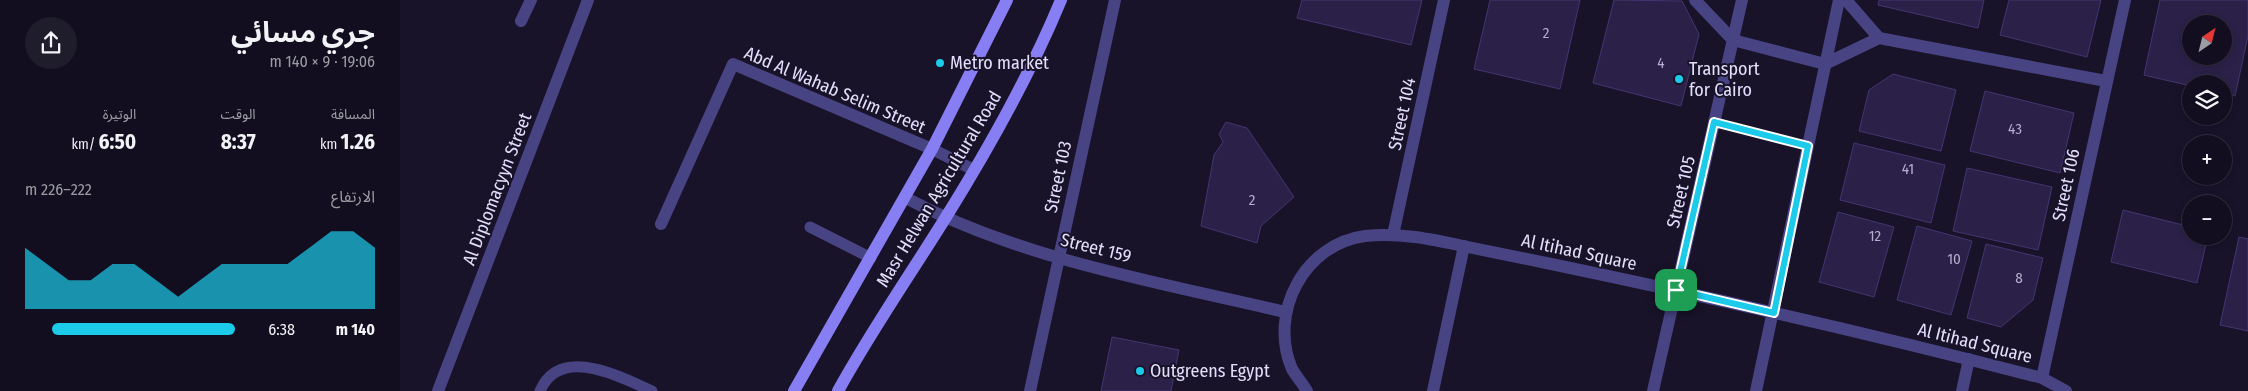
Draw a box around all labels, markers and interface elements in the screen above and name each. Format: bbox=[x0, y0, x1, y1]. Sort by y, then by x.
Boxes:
north arrow bbox=[2182, 15, 2232, 65]
map controls bbox=[2182, 15, 2232, 245]
text: جري مسائي bbox=[231, 16, 375, 49]
button: share bbox=[25, 17, 77, 69]
house number: 2 bbox=[1543, 24, 1550, 42]
street label: Abd Al Wahab Selim Street bbox=[741, 42, 929, 138]
text: 19:06 · 9 × 140 m bbox=[269, 52, 375, 71]
place label: Metro market bbox=[950, 52, 1049, 74]
house number: 4 bbox=[1657, 54, 1665, 72]
marker: Metro market bbox=[934, 57, 946, 69]
place label: Transport for Cairo bbox=[1689, 58, 1760, 101]
marker: Transport for Cairo bbox=[1673, 73, 1685, 85]
street label: Street 104 bbox=[1384, 75, 1420, 152]
button: layers bbox=[2182, 75, 2232, 125]
street label: Masr Helwan Agricultural Road bbox=[872, 87, 1006, 291]
text: الوتيرة bbox=[103, 106, 136, 123]
text: الوقت bbox=[221, 106, 256, 123]
text: المسافة bbox=[331, 106, 375, 123]
street label: Al Diplomacyyn Street bbox=[458, 110, 536, 268]
house number: 43 bbox=[2008, 120, 2022, 138]
text: 6:50 bbox=[99, 129, 136, 155]
text: 8:37 bbox=[221, 129, 256, 155]
text: 1.26 bbox=[341, 129, 375, 155]
button: + bbox=[2182, 135, 2232, 185]
text: /km bbox=[71, 136, 99, 153]
text: km bbox=[320, 136, 341, 153]
street label: Street 103 bbox=[1040, 139, 1076, 215]
street label: Street 106 bbox=[2048, 147, 2084, 223]
street label: Street 105 bbox=[1662, 154, 1700, 230]
house number: 41 bbox=[1902, 160, 1914, 178]
text: 222–226 m bbox=[25, 180, 92, 199]
text: الارتفاع bbox=[331, 187, 375, 206]
house number: 2 bbox=[1249, 191, 1256, 209]
button: − bbox=[2182, 195, 2232, 245]
house number: 12 bbox=[1869, 227, 1882, 245]
street label: Street 159 bbox=[1058, 229, 1134, 267]
street label: Al Itihad Square bbox=[1519, 229, 1639, 275]
house number: 10 bbox=[1947, 250, 1961, 268]
pin bbox=[1655, 269, 1697, 311]
house number: 8 bbox=[2015, 269, 2023, 287]
icon: arrive bbox=[1662, 276, 1690, 304]
street label: Al Itihad Square bbox=[1915, 318, 2035, 368]
text: 6:38 bbox=[268, 320, 295, 339]
text: 140 m bbox=[336, 320, 375, 339]
place label: Outgreens Egypt bbox=[1150, 360, 1270, 382]
marker: Outgreens Egypt bbox=[1134, 365, 1146, 377]

